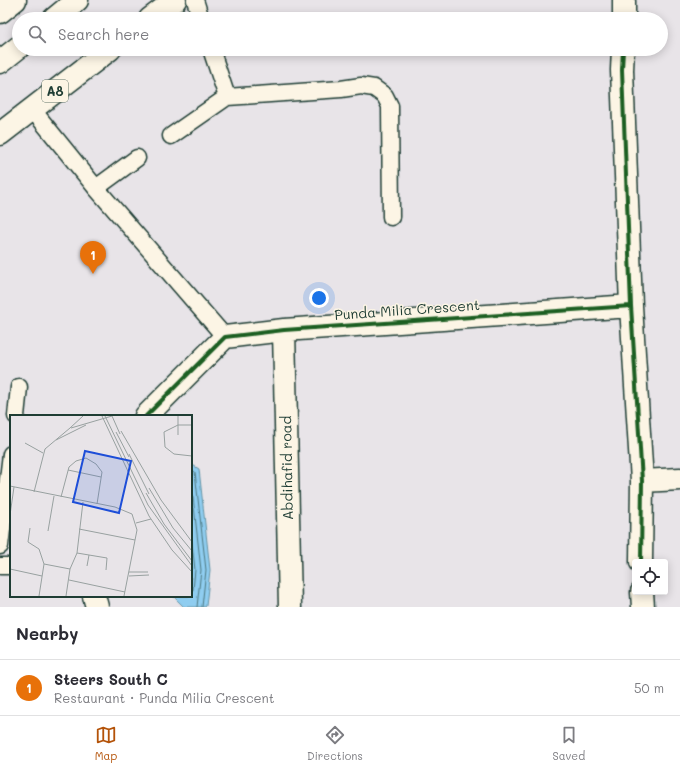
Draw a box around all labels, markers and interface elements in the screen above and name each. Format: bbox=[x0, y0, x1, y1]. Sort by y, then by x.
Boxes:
search box bbox=[12, 12, 668, 56]
icon: search bbox=[26, 23, 48, 45]
text: Search here bbox=[58, 24, 149, 44]
road number: A8 bbox=[42, 80, 68, 102]
pin: 1 bbox=[80, 241, 106, 274]
your location bbox=[309, 288, 329, 308]
street label: Punda Milia Crescent bbox=[334, 295, 480, 324]
inset map bbox=[10, 415, 192, 597]
street label: Abdihafid road bbox=[276, 416, 297, 520]
map controls bbox=[632, 559, 668, 595]
button: locate bbox=[632, 559, 668, 595]
text: Nearby bbox=[16, 622, 78, 644]
text: Steers South C bbox=[54, 669, 168, 689]
text: 1 bbox=[26, 679, 32, 696]
text: 50 m bbox=[634, 679, 664, 696]
text: Restaurant · Punda Milia Crescent bbox=[54, 689, 275, 706]
tab: Map bbox=[95, 724, 117, 763]
tab: Directions bbox=[307, 724, 363, 763]
tab: Saved bbox=[552, 724, 585, 763]

